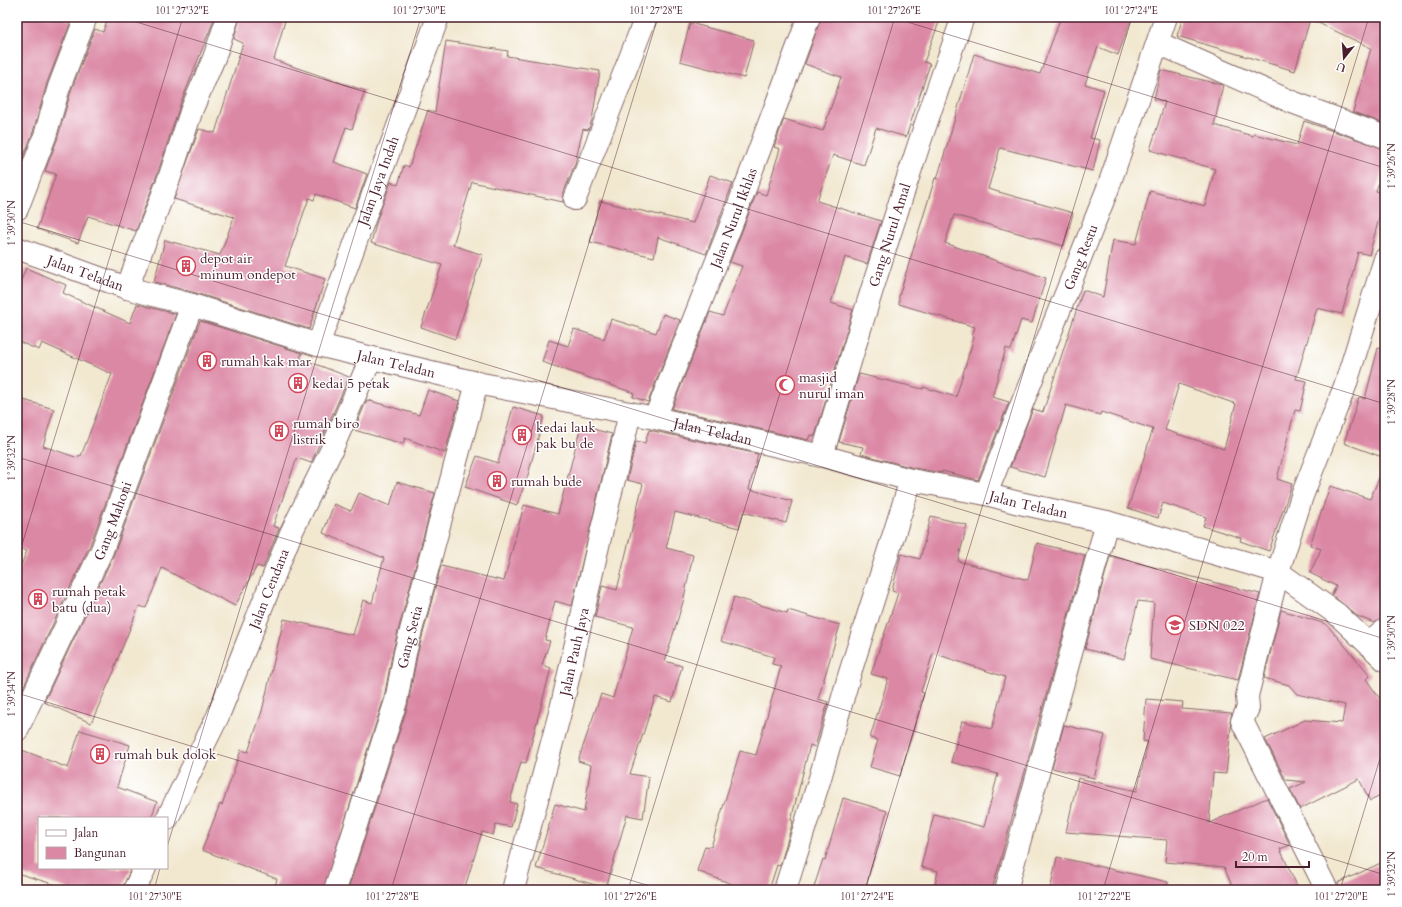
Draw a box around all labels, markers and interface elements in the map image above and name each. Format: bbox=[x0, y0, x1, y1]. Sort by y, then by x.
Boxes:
text: 101°27'32"E bbox=[155, 4, 209, 18]
text: 101°27'30"E bbox=[392, 4, 446, 18]
text: 101°27'28"E bbox=[629, 4, 683, 18]
text: 101°27'26"E bbox=[867, 4, 921, 18]
text: 101°27'24"E bbox=[1104, 4, 1158, 18]
north arrow bbox=[1324, 38, 1364, 78]
text: U bbox=[1335, 59, 1348, 76]
street label: Jalan Jaya Indah bbox=[353, 133, 404, 230]
text: 1°39'26"N bbox=[1385, 143, 1399, 189]
street label: Jalan Nurul Ikhlas bbox=[705, 165, 762, 273]
street label: Gang Nurul Amal bbox=[864, 180, 916, 289]
text: 1°39'30"N bbox=[5, 200, 19, 246]
street label: Gang Restu bbox=[1059, 221, 1103, 293]
place label: depot air minum ondepot bbox=[200, 249, 296, 284]
street label: Jalan Teladan bbox=[43, 250, 126, 296]
building icon: depot air minum ondepot bbox=[175, 255, 197, 277]
street label: Jalan Teladan bbox=[353, 345, 437, 383]
building icon: rumah kak mar bbox=[196, 350, 218, 372]
place label: rumah kak mar bbox=[221, 352, 312, 371]
place label: masjid nurul iman bbox=[799, 368, 865, 403]
building icon: kedai 5 petak bbox=[287, 372, 309, 394]
place label: kedai 5 petak bbox=[312, 374, 390, 393]
mosque icon: masjid nurul iman bbox=[774, 374, 796, 396]
text: 1°39'28"N bbox=[1385, 379, 1399, 425]
street label: Jalan Teladan bbox=[670, 413, 754, 450]
place label: rumah biro listrik bbox=[293, 414, 360, 449]
place label: kedai lauk pak bu de bbox=[536, 418, 596, 453]
building icon: rumah biro listrik bbox=[268, 420, 290, 442]
building icon: kedai lauk pak bu de bbox=[511, 424, 533, 446]
text: 1°39'32"N bbox=[5, 435, 19, 481]
building icon: rumah bude bbox=[486, 470, 508, 492]
place label: rumah bude bbox=[511, 472, 582, 491]
street label: Gang Mahoni bbox=[89, 479, 136, 564]
street label: Jalan Teladan bbox=[985, 486, 1070, 523]
street label: Jalan Cendana bbox=[244, 546, 294, 634]
place label: rumah petak batu (dua) bbox=[52, 582, 126, 617]
building icon: rumah petak batu (dua) bbox=[27, 588, 49, 610]
street label: Gang Setia bbox=[393, 603, 427, 670]
street label: Jalan Pauh Jaya bbox=[555, 606, 594, 700]
school or university icon: SDN 022 bbox=[1164, 614, 1186, 636]
text: 1°39'30"N bbox=[1385, 615, 1399, 661]
place label: SDN 022 bbox=[1189, 616, 1245, 635]
text: 1°39'34"N bbox=[5, 671, 19, 717]
building icon: rumah buk dolok bbox=[89, 743, 111, 765]
place label: rumah buk dolok bbox=[114, 745, 217, 764]
legend bbox=[38, 817, 168, 869]
text: Jalan bbox=[72, 825, 98, 841]
scale bar bbox=[1236, 843, 1309, 869]
text: Bangunan bbox=[74, 845, 126, 861]
text: 20 m bbox=[1242, 849, 1269, 865]
text: 1°39'32"N bbox=[1385, 851, 1399, 897]
text: 101°27'30"E bbox=[128, 890, 182, 904]
text: 101°27'28"E bbox=[365, 890, 419, 904]
text: 101°27'26"E bbox=[603, 890, 657, 904]
text: 101°27'24"E bbox=[840, 890, 894, 904]
text: 101°27'22"E bbox=[1077, 890, 1131, 904]
text: 101°27'20"E bbox=[1314, 890, 1368, 904]

